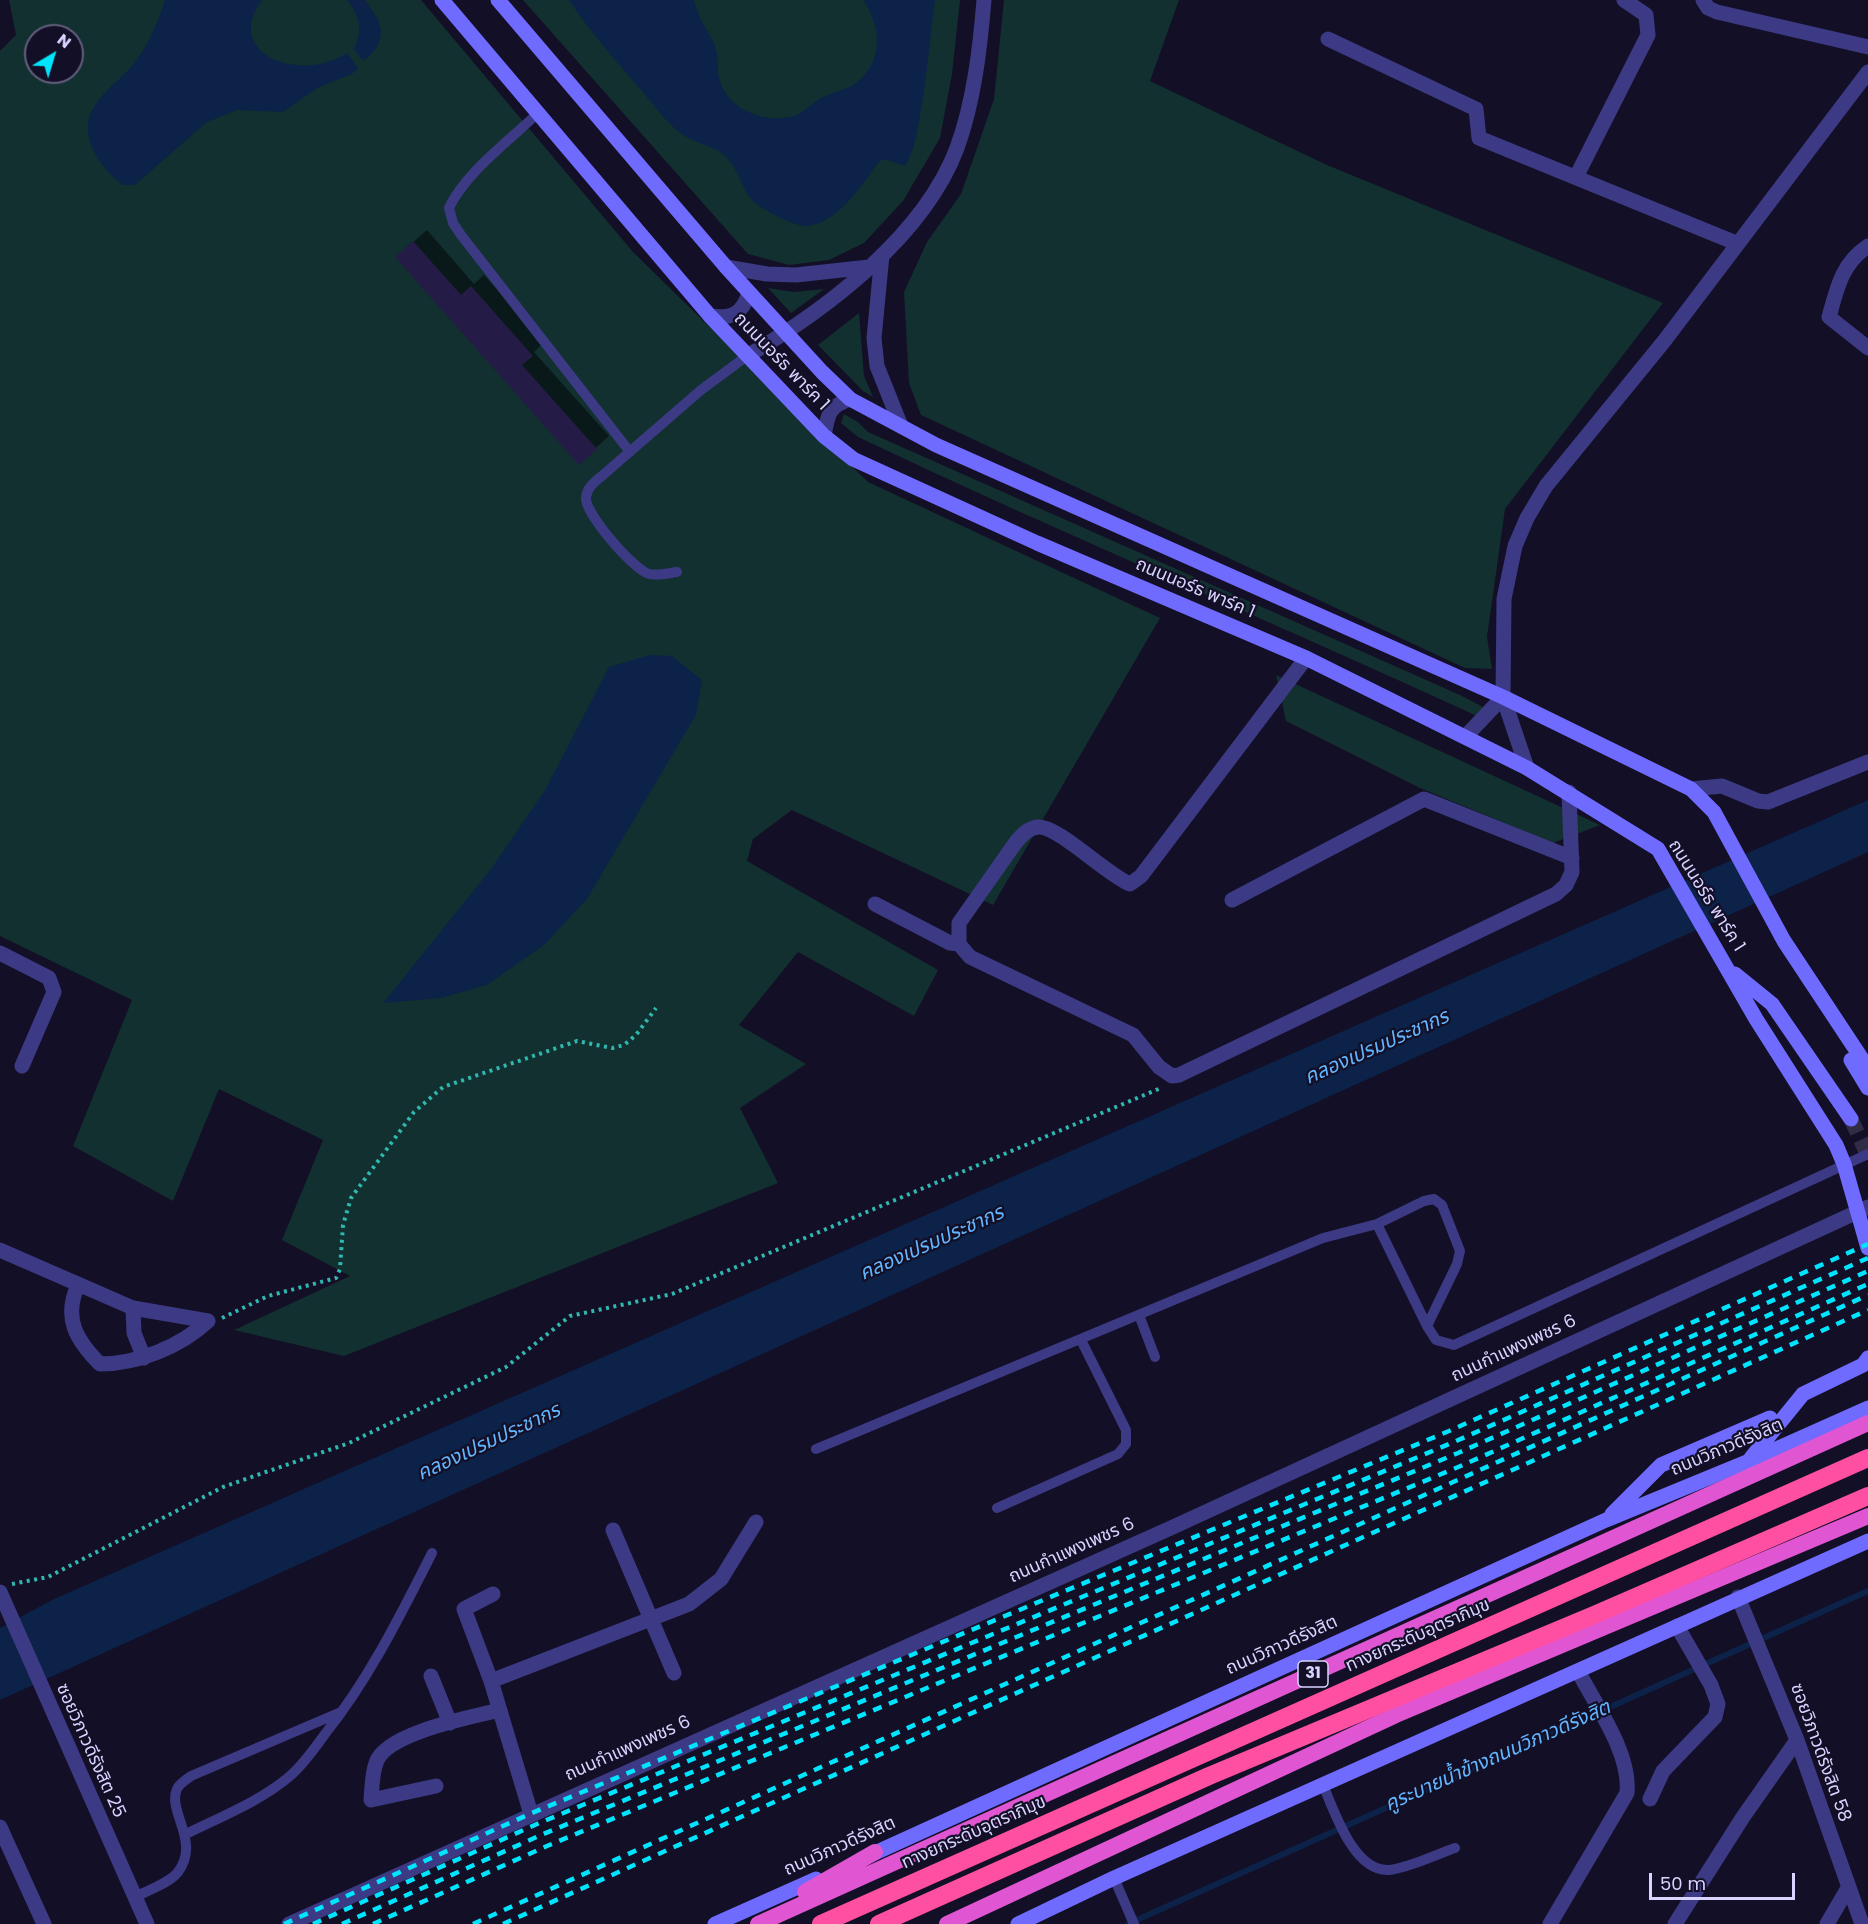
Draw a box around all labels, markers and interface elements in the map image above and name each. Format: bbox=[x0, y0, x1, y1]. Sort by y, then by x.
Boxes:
north arrow bbox=[24, 24, 84, 84]
text: N bbox=[52, 28, 76, 54]
street label: ถนนนอร์ธ พาร์ค 1 bbox=[729, 309, 833, 415]
street label: ถนนนอร์ธ พาร์ค 1 bbox=[1132, 554, 1258, 624]
street label: ถนนนอร์ธ พาร์ค 1 bbox=[1663, 836, 1749, 956]
water label: คลองเปรมประชากร bbox=[1301, 1005, 1453, 1091]
water label: คลองเปรมประชากร bbox=[856, 1201, 1008, 1287]
street label: ถนนกำแพงเพชร 6 bbox=[1448, 1311, 1580, 1387]
water label: คลองเปรมประชากร bbox=[414, 1399, 564, 1487]
street label: ถนนวิภาวดีรังสิต bbox=[1668, 1415, 1786, 1481]
street label: ถนนกำแพงเพชร 6 bbox=[1006, 1514, 1138, 1588]
street label: ทางยกระดับอุตราภิมุข bbox=[1342, 1594, 1494, 1678]
street label: ถนนวิภาวดีรังสิต bbox=[1223, 1612, 1341, 1680]
road number: 31 bbox=[1298, 1661, 1328, 1687]
street label: ซอยวิภาวดีรังสิต 25 bbox=[51, 1681, 129, 1821]
street label: ซอยวิภาวดีรังสิต 58 bbox=[1785, 1681, 1855, 1825]
water label: คูระบายน้ำข้างถนนวิภาวดีรังสิต bbox=[1381, 1696, 1615, 1818]
street label: ถนนกำแพงเพชร 6 bbox=[562, 1712, 694, 1786]
street label: ทางยกระดับอุตราภิมุข bbox=[898, 1791, 1050, 1875]
street label: ถนนวิภาวดีรังสิต bbox=[781, 1813, 899, 1881]
scale bar bbox=[1652, 1861, 1798, 1899]
text: 50 m bbox=[1660, 1871, 1706, 1896]

